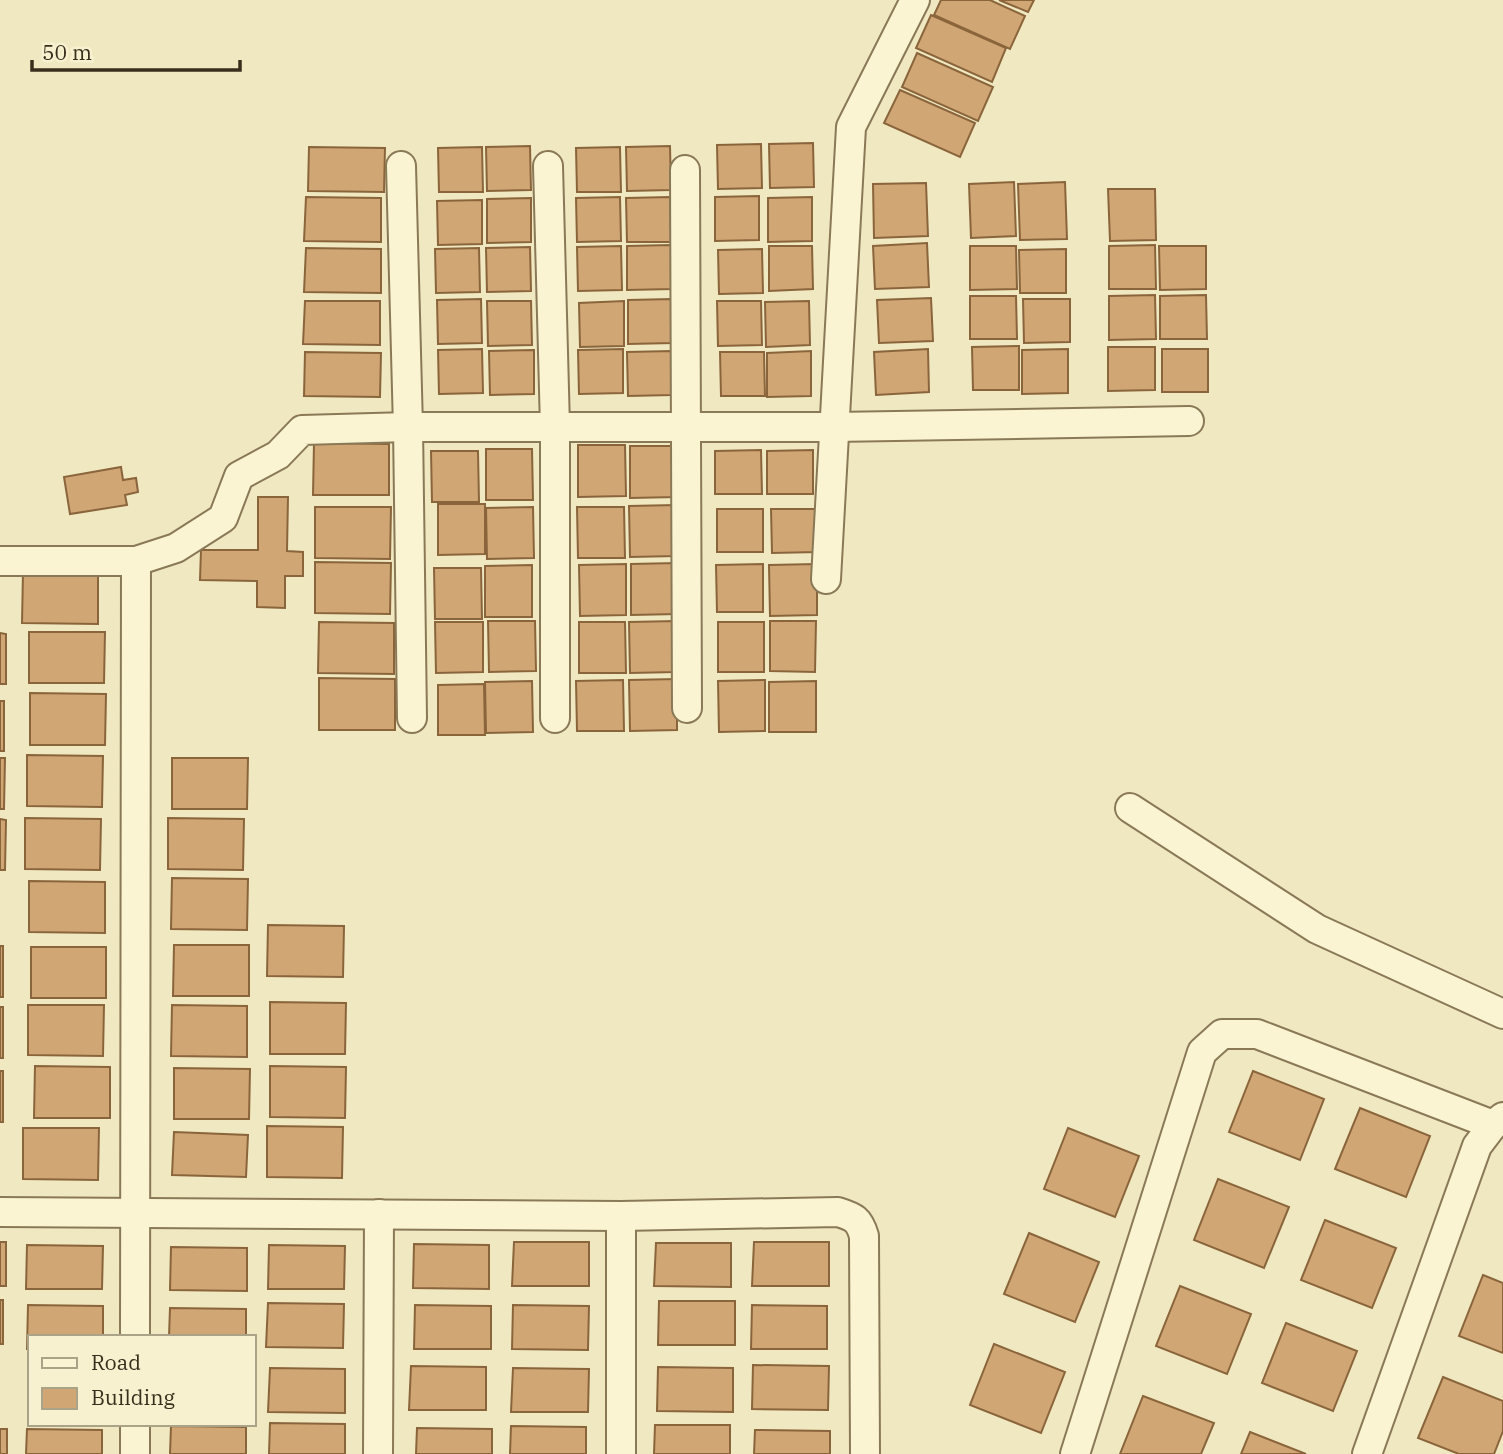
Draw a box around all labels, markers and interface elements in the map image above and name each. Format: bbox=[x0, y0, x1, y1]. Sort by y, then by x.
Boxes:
scale bar bbox=[32, 28, 240, 72]
text: 50 m bbox=[42, 38, 92, 66]
legend bbox=[28, 1335, 256, 1426]
text: Road bbox=[91, 1348, 141, 1376]
text: Building bbox=[91, 1383, 176, 1411]

